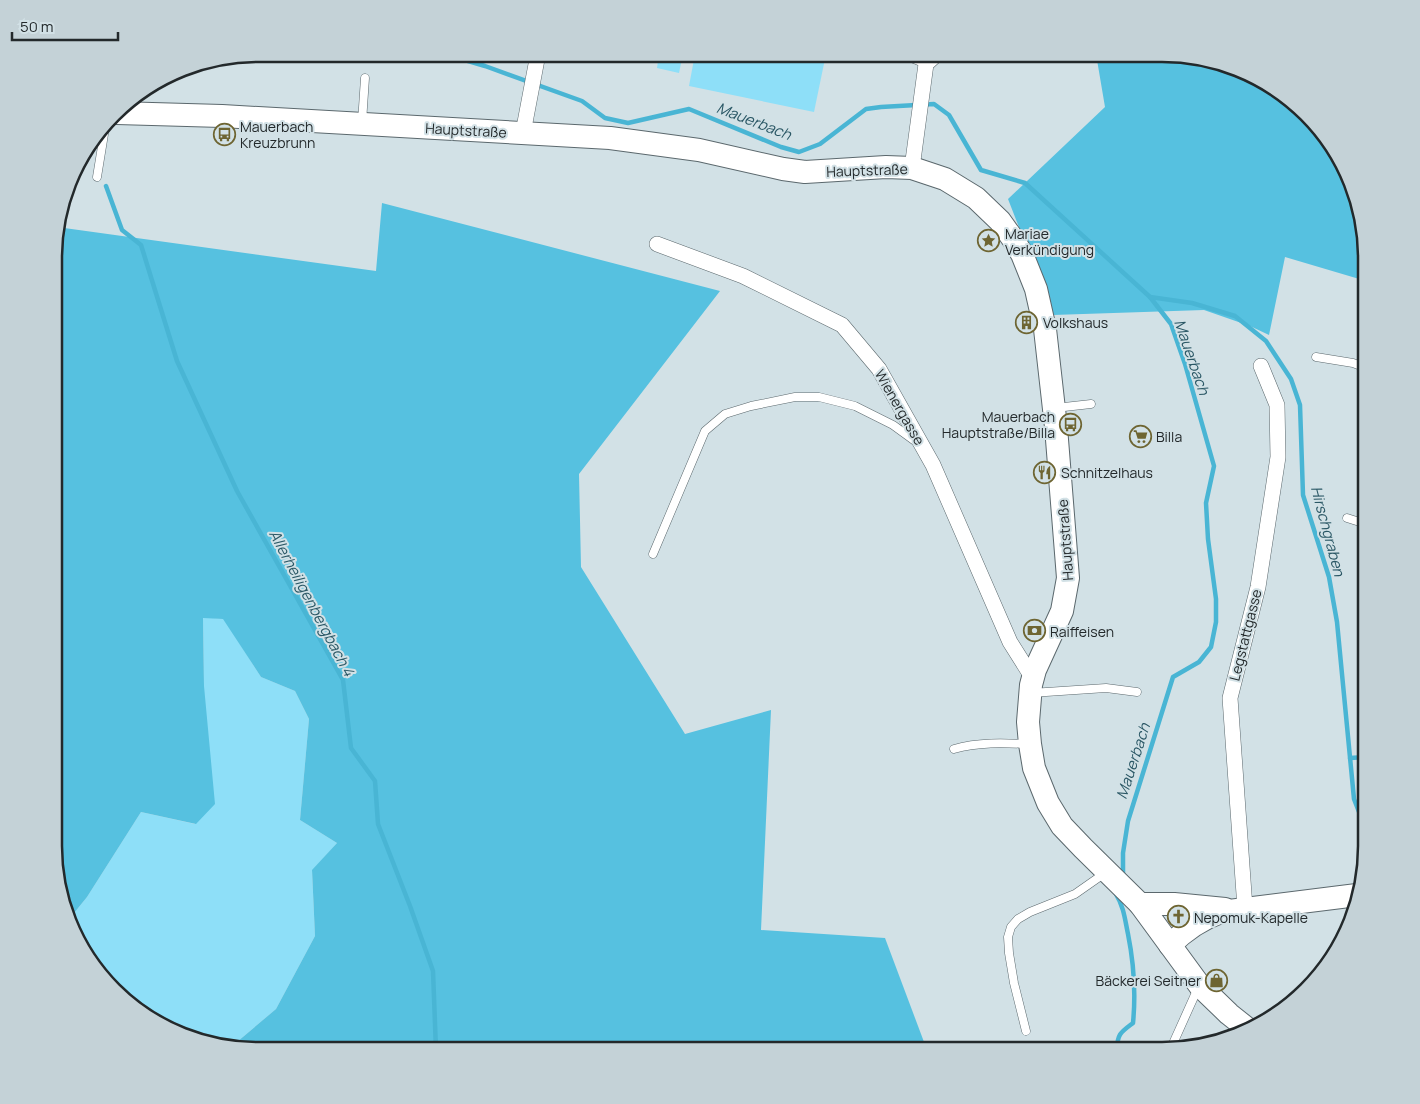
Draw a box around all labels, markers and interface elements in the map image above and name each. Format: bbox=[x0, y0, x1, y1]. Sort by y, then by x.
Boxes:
scale bar bbox=[12, 10, 119, 42]
text: 50 m bbox=[20, 16, 54, 37]
water label: Mauerbach bbox=[714, 97, 795, 145]
place label: Mauerbach Kreuzbrunn bbox=[240, 117, 315, 152]
street label: Hauptstraße bbox=[425, 118, 507, 142]
bus stop icon: Mauerbach Kreuzbrunn bbox=[212, 122, 236, 146]
street label: Hauptstraße bbox=[826, 159, 908, 181]
place label: Mariae Verkündigung bbox=[1005, 224, 1094, 259]
place icon: Mariae Verkündigung bbox=[977, 229, 1001, 253]
building icon: Volkshaus bbox=[1015, 310, 1039, 334]
place label: Volkshaus bbox=[1043, 313, 1108, 332]
water label: Mauerbach bbox=[1169, 316, 1215, 399]
street label: Wienergasse bbox=[871, 366, 929, 448]
place label: Mauerbach Hauptstraße/Billa bbox=[942, 407, 1055, 442]
bus stop icon: Mauerbach Hauptstraße/Billa bbox=[1059, 412, 1083, 436]
supermarket icon: Billa bbox=[1128, 424, 1152, 448]
place label: Billa bbox=[1156, 427, 1182, 446]
restaurant icon: Schnitzelhaus bbox=[1033, 460, 1057, 484]
place label: Schnitzelhaus bbox=[1061, 463, 1153, 482]
water label: Hirschgraben bbox=[1306, 484, 1350, 579]
street label: Hauptstraße bbox=[1053, 499, 1077, 581]
water label: Allerheiligenbergbach 4 bbox=[264, 526, 360, 680]
street label: Legstattgasse bbox=[1224, 587, 1266, 683]
bank icon: Raiffeisen bbox=[1022, 619, 1046, 643]
place label: Raiffeisen bbox=[1050, 622, 1114, 641]
water label: Mauerbach bbox=[1111, 719, 1155, 802]
church icon: Nepomuk-Kapelle bbox=[1166, 905, 1190, 929]
place label: Nepomuk-Kapelle bbox=[1194, 908, 1308, 927]
shop icon: Bäckerei Seitner bbox=[1205, 968, 1229, 992]
place label: Bäckerei Seitner bbox=[1096, 971, 1201, 990]

